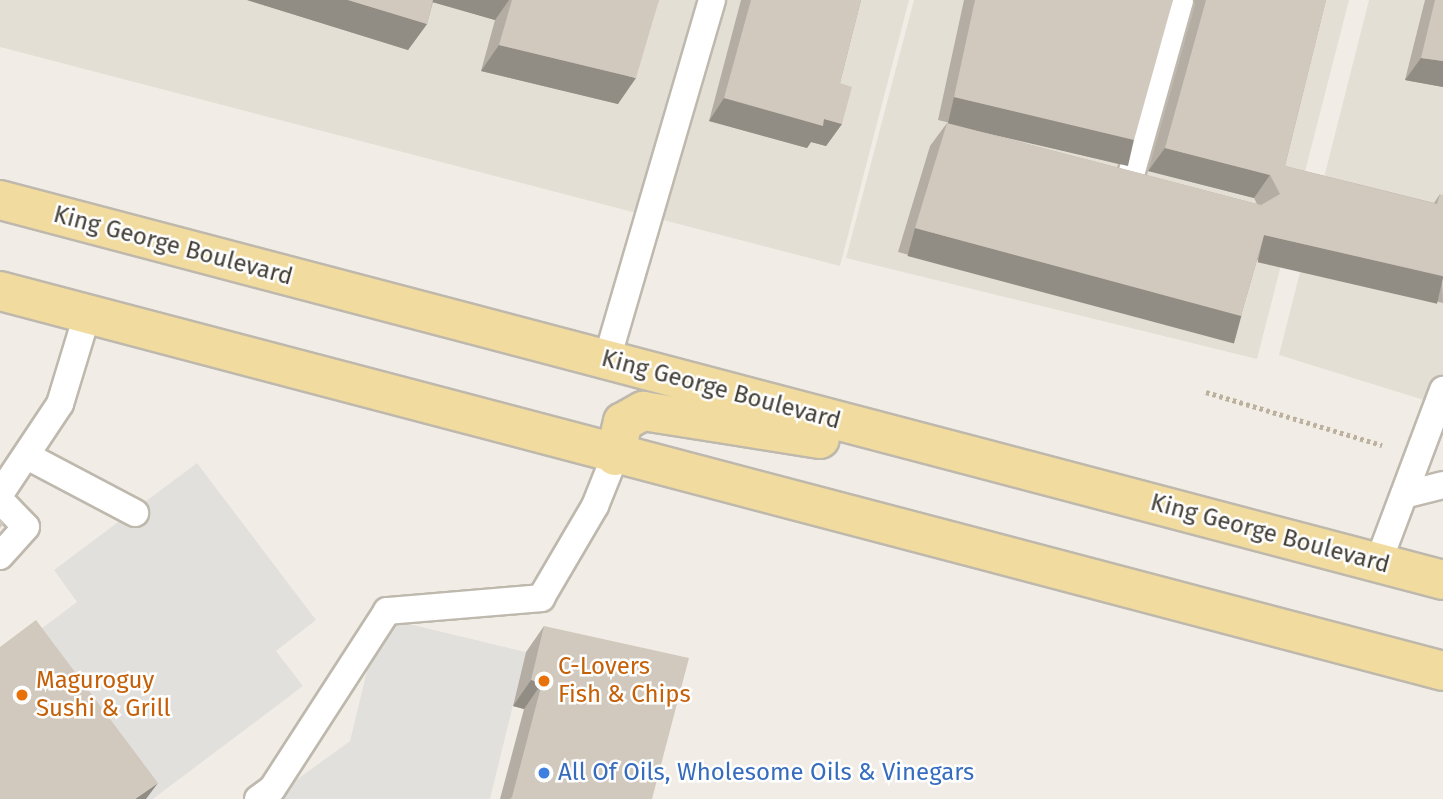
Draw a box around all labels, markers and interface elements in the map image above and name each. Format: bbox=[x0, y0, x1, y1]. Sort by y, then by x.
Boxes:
street label: King George Boulevard bbox=[50, 200, 296, 292]
street label: King George Boulevard bbox=[598, 344, 844, 436]
street label: King George Boulevard bbox=[1147, 488, 1393, 580]
place label: C-Lovers Fish & Chips bbox=[558, 653, 691, 709]
place label: Maguroguy Sushi & Grill bbox=[36, 667, 171, 723]
marker: C-Lovers Fish & Chips bbox=[536, 673, 552, 689]
marker: Maguroguy Sushi & Grill bbox=[14, 687, 30, 703]
place label: All Of Oils, Wholesome Oils & Vinegars bbox=[558, 759, 974, 787]
marker: All Of Oils, Wholesome Oils & Vinegars bbox=[536, 765, 552, 781]

